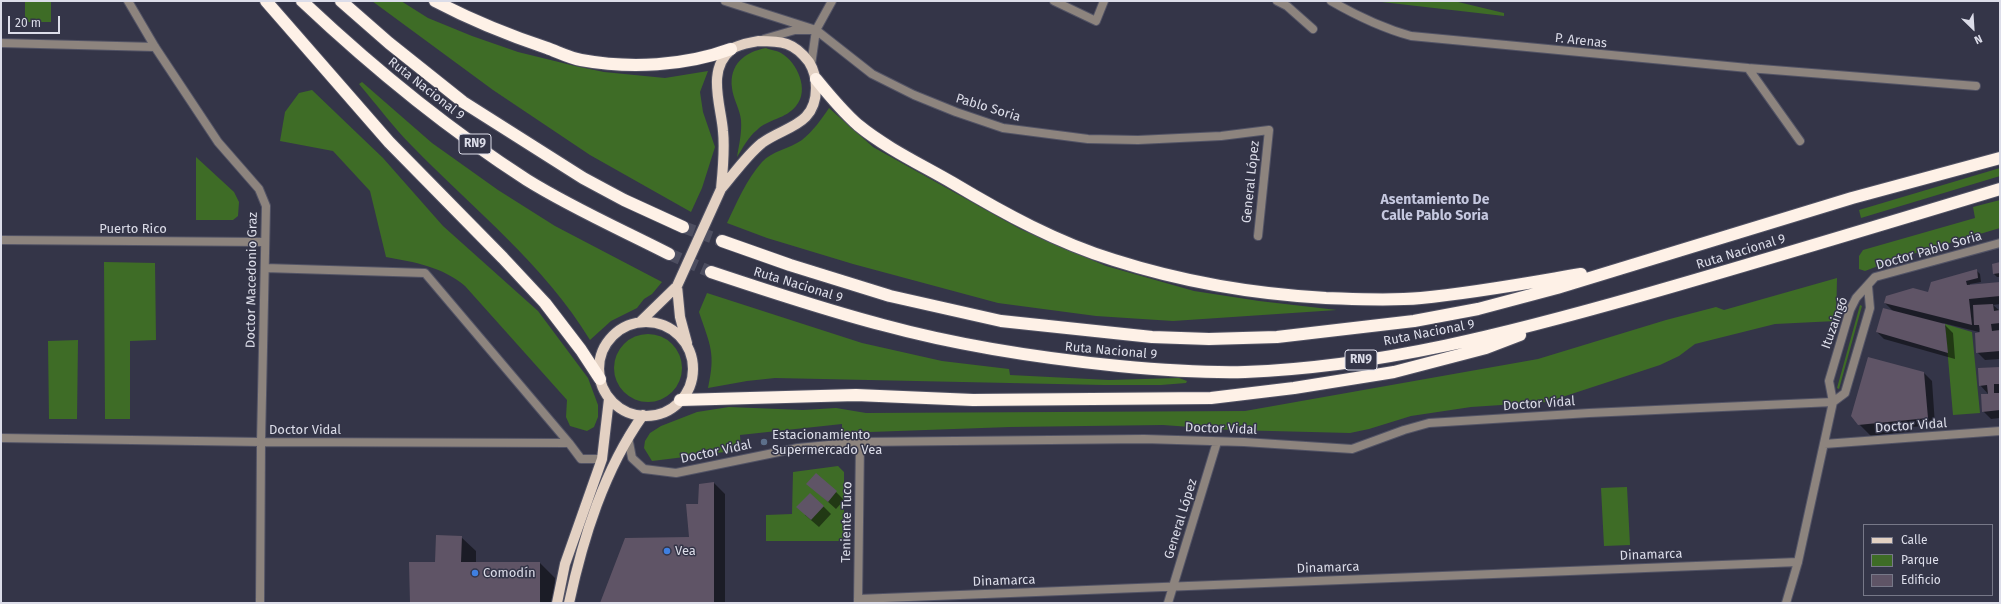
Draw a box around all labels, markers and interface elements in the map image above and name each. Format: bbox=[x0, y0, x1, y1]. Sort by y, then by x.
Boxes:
scale bar bbox=[10, 8, 62, 34]
north arrow bbox=[1953, 8, 1993, 48]
text: 20 m bbox=[15, 16, 41, 30]
street label: P. Arenas bbox=[1554, 31, 1608, 51]
text: N bbox=[1972, 32, 1984, 47]
street label: Ruta Nacional 9 bbox=[385, 54, 467, 124]
street label: Pablo Soria bbox=[954, 91, 1022, 125]
road number: RN9 bbox=[459, 134, 491, 154]
street label: General López bbox=[1239, 140, 1263, 224]
district label: Asentamiento De Calle Pablo Soria bbox=[1381, 192, 1489, 224]
street label: Doctor Macedonio Graz bbox=[243, 212, 261, 348]
street label: Puerto Rico bbox=[99, 221, 167, 237]
street label: Doctor Pablo Soria bbox=[1874, 228, 1984, 274]
street label: Ruta Nacional 9 bbox=[1694, 231, 1788, 273]
street label: Ruta Nacional 9 bbox=[751, 264, 845, 306]
street label: Ituzaingó bbox=[1818, 295, 1852, 351]
street label: Ruta Nacional 9 bbox=[1382, 317, 1476, 349]
street label: Ruta Nacional 9 bbox=[1064, 339, 1158, 363]
road number: RN9 bbox=[1345, 350, 1377, 370]
street label: Doctor Vidal bbox=[1502, 394, 1576, 414]
street label: Doctor Vidal bbox=[1874, 416, 1948, 436]
street label: Doctor Vidal bbox=[1185, 420, 1257, 438]
street label: Doctor Vidal bbox=[269, 422, 341, 438]
place label: Estacionamiento Supermercado Vea bbox=[772, 427, 882, 458]
street label: Doctor Vidal bbox=[679, 437, 753, 467]
marker: Estacionamiento Supermercado Vea bbox=[759, 437, 769, 447]
street label: General López bbox=[1161, 477, 1201, 561]
street label: Teniente Tuco bbox=[838, 481, 856, 563]
legend bbox=[1863, 524, 1993, 596]
text: Calle bbox=[1901, 533, 1928, 547]
place label: Vea bbox=[675, 543, 696, 559]
marker: Vea bbox=[662, 546, 672, 556]
street label: Dinamarca bbox=[1619, 546, 1683, 564]
text: Parque bbox=[1901, 553, 1939, 567]
street label: Dinamarca bbox=[1296, 559, 1360, 577]
place label: Comodín bbox=[483, 565, 536, 581]
marker: Comodín bbox=[470, 568, 480, 578]
street label: Dinamarca bbox=[972, 572, 1036, 590]
text: Edificio bbox=[1901, 573, 1941, 587]

